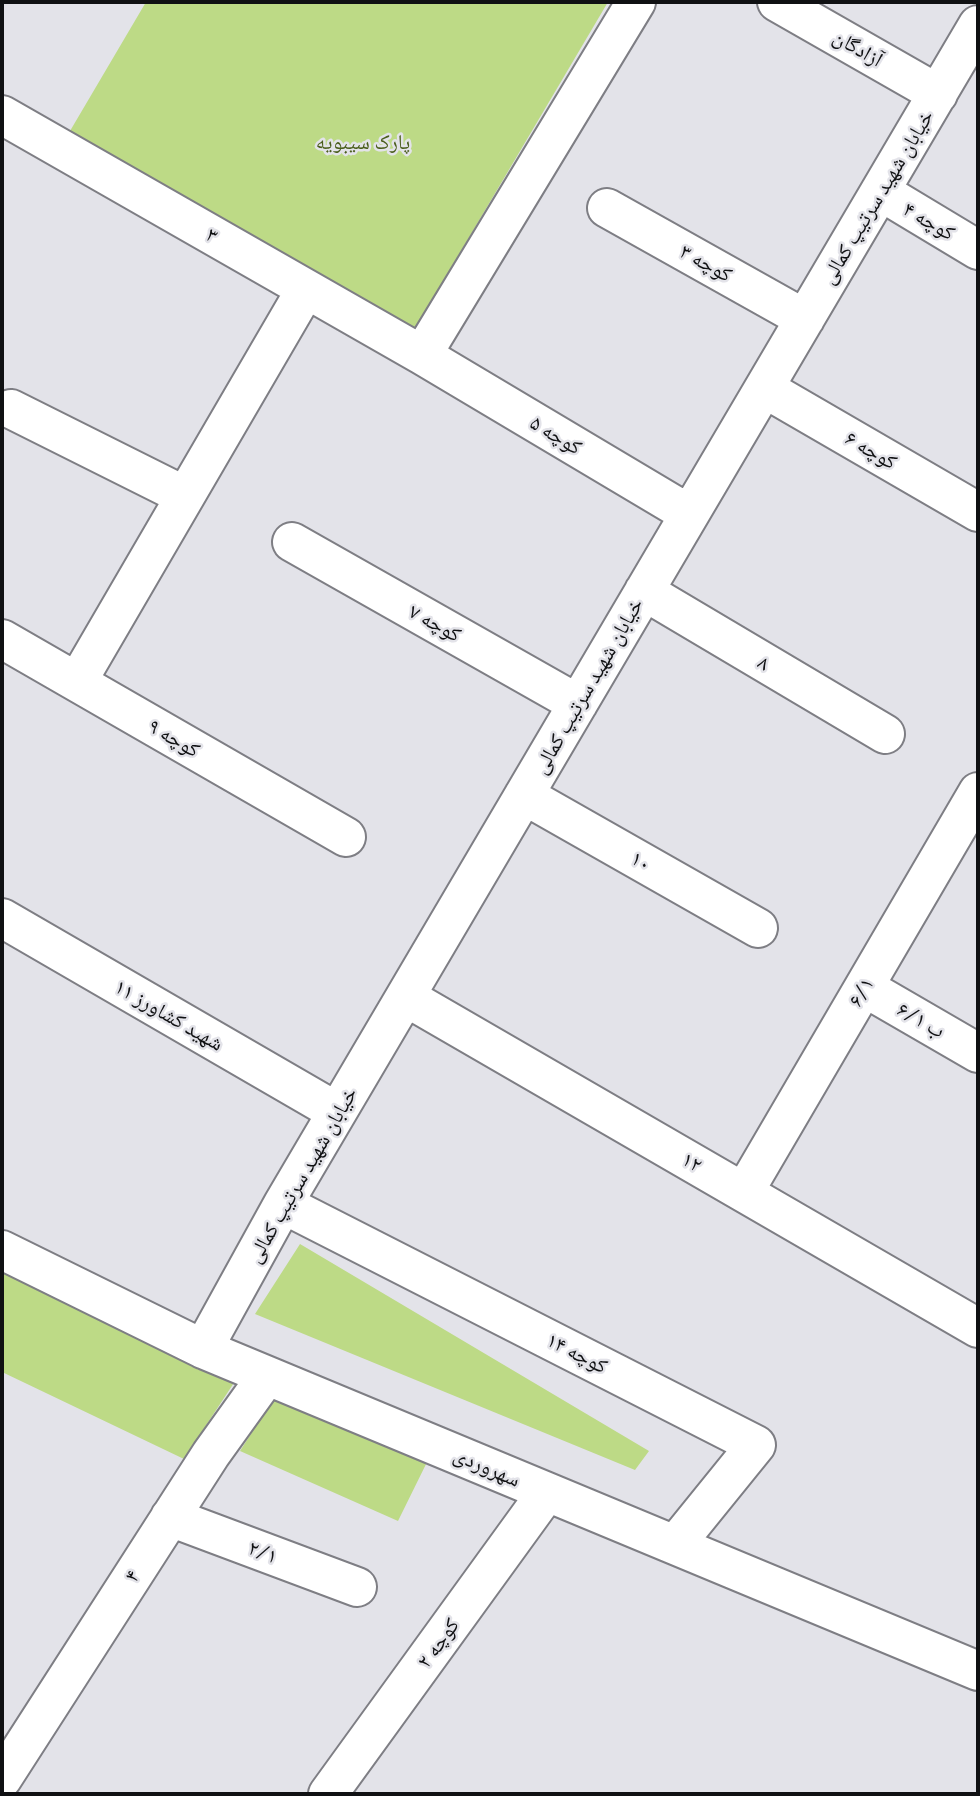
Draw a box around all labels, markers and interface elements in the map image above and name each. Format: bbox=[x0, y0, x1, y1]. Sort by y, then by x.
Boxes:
street label: آزادگان bbox=[829, 24, 887, 72]
street label: خیابان شهید سرتیپ کمالی bbox=[815, 105, 939, 289]
park label: پارک سیبویه bbox=[316, 129, 410, 155]
street label: کوچه ۴ bbox=[899, 196, 959, 246]
street label: ۳ bbox=[202, 222, 222, 248]
street label: کوچه ۳ bbox=[676, 239, 736, 287]
street label: کوچه ۵ bbox=[526, 410, 586, 460]
street label: کوچه ۶ bbox=[841, 425, 901, 475]
street label: خیابان شهید سرتیپ کمالی bbox=[527, 594, 649, 778]
street label: کوچه ۷ bbox=[405, 599, 465, 647]
street label: ۸ bbox=[753, 650, 775, 676]
street label: کوچه ۹ bbox=[144, 713, 204, 763]
street label: ۱۰ bbox=[627, 845, 655, 877]
street label: ۶/۱ bbox=[843, 973, 879, 1011]
street label: ۱۱ شهید کشاورز bbox=[110, 974, 228, 1056]
street label: ۶/۱ ب bbox=[893, 996, 949, 1044]
street label: خیابان شهید سرتیپ کمالی bbox=[241, 1083, 363, 1267]
street label: ۱۲ bbox=[678, 1146, 706, 1178]
street label: کوچه ۱۴ bbox=[542, 1327, 612, 1379]
street label: سهروردی bbox=[450, 1442, 524, 1492]
street label: ۲/۱ bbox=[245, 1535, 281, 1569]
street label: ۴ bbox=[119, 1565, 145, 1587]
street label: کوچه ۲ bbox=[411, 1613, 465, 1673]

